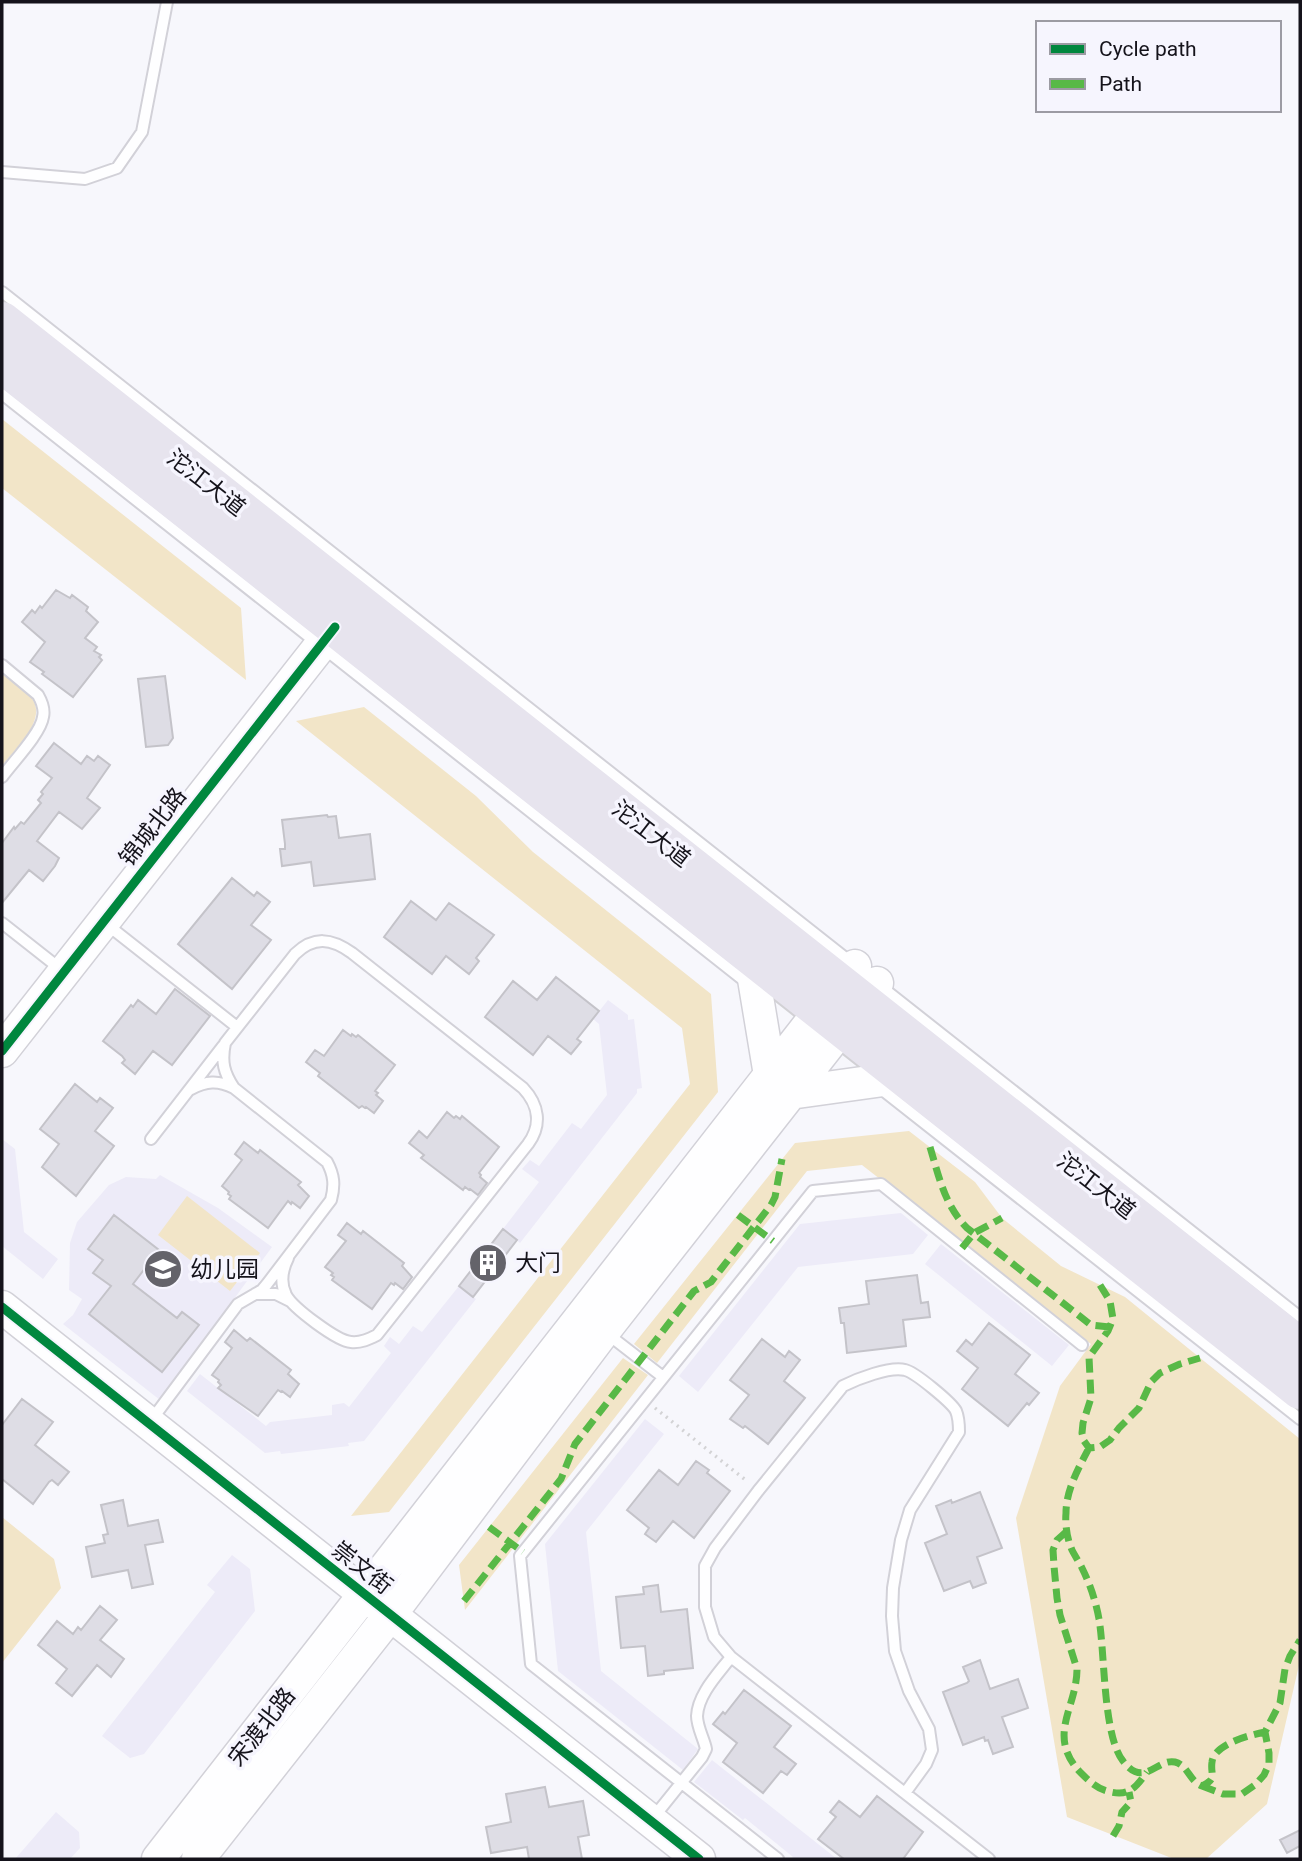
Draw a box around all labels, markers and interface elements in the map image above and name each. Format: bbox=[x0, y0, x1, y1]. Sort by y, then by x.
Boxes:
legend bbox=[1036, 21, 1281, 112]
text: Cycle path bbox=[1099, 37, 1197, 61]
text: Path bbox=[1099, 72, 1142, 96]
street label: 沱江大道 bbox=[161, 444, 251, 522]
street label: 锦城北路 bbox=[114, 782, 192, 872]
street label: 沱江大道 bbox=[606, 795, 696, 873]
street label: 沱江大道 bbox=[1051, 1147, 1141, 1225]
building icon: 大门 bbox=[467, 1242, 509, 1284]
school or university icon: 幼儿园 bbox=[142, 1248, 184, 1290]
place label: 大门 bbox=[515, 1250, 561, 1277]
place label: 幼儿园 bbox=[190, 1256, 259, 1283]
street label: 崇文街 bbox=[327, 1536, 397, 1600]
street label: 宋渡北路 bbox=[223, 1682, 301, 1772]

